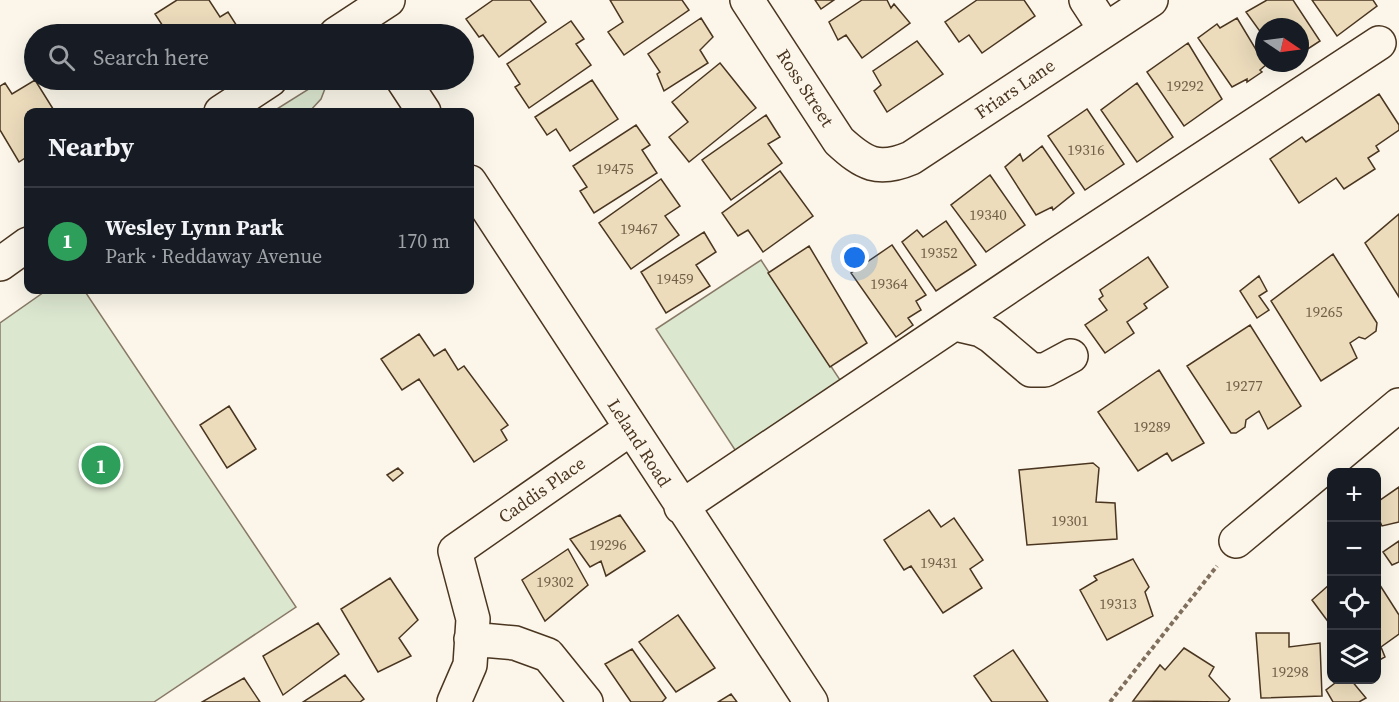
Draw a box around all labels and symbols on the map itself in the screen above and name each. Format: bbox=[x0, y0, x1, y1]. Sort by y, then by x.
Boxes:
north arrow bbox=[1255, 18, 1309, 72]
street label: Ross Street bbox=[771, 44, 840, 131]
street label: Friars Lane bbox=[970, 53, 1060, 125]
house number: 19292 bbox=[1166, 75, 1204, 96]
house number: 19316 bbox=[1067, 139, 1105, 160]
house number: 19475 bbox=[596, 158, 634, 179]
house number: 19340 bbox=[969, 204, 1007, 225]
house number: 19467 bbox=[620, 218, 658, 239]
house number: 19352 bbox=[920, 242, 958, 263]
your location bbox=[840, 243, 869, 272]
house number: 19459 bbox=[656, 268, 694, 289]
house number: 19364 bbox=[870, 273, 908, 294]
house number: 19265 bbox=[1305, 301, 1343, 322]
house number: 19277 bbox=[1225, 375, 1263, 396]
street label: Leland Road bbox=[602, 394, 677, 492]
house number: 19289 bbox=[1133, 416, 1171, 437]
pin: 1 bbox=[82, 442, 120, 488]
street label: Caddis Place bbox=[493, 450, 590, 529]
house number: 19301 bbox=[1051, 510, 1089, 531]
house number: 19296 bbox=[589, 534, 627, 555]
house number: 19431 bbox=[920, 552, 958, 573]
house number: 19302 bbox=[536, 571, 574, 592]
house number: 19313 bbox=[1099, 593, 1137, 614]
house number: 19298 bbox=[1271, 661, 1309, 682]

